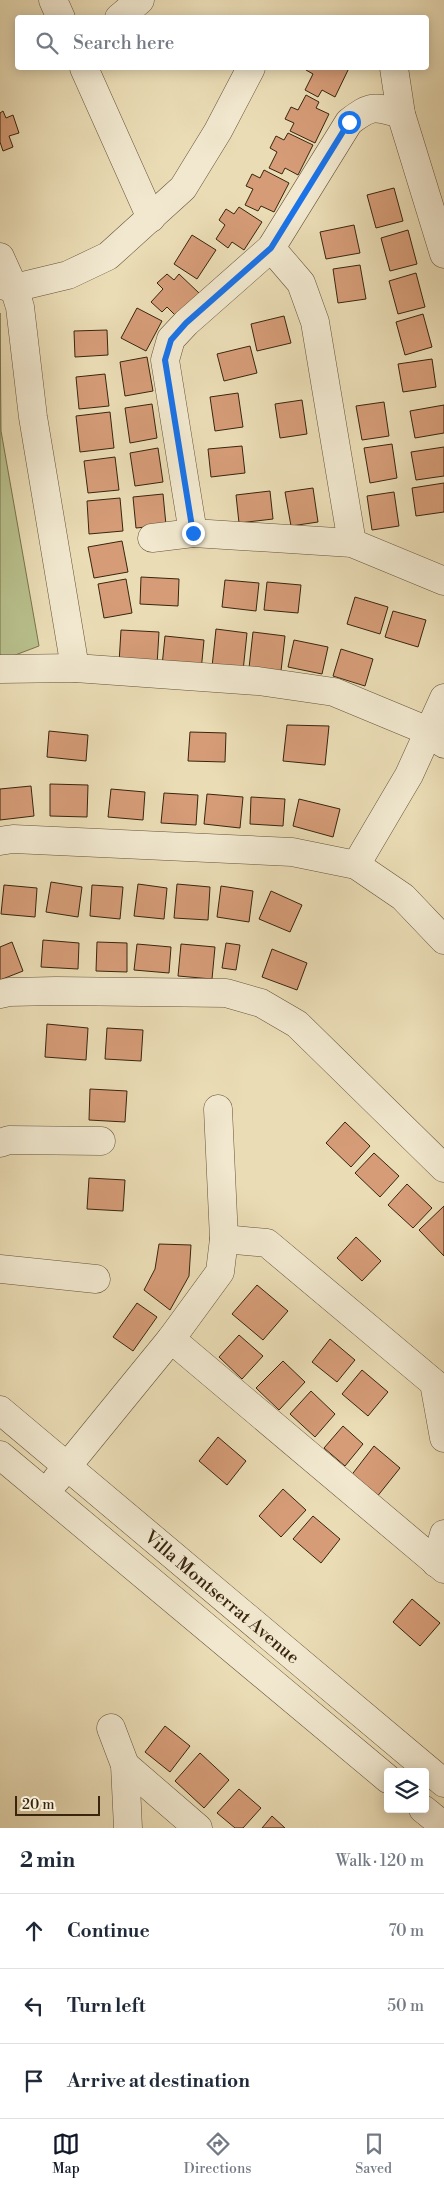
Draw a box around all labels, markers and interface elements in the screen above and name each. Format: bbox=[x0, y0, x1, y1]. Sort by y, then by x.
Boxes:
search box bbox=[15, 15, 429, 70]
icon: search bbox=[33, 29, 61, 57]
text: Search here bbox=[73, 31, 174, 55]
route start bbox=[338, 111, 361, 134]
route end bbox=[182, 522, 205, 545]
street label: Villa Montserrat Avenue bbox=[139, 1525, 304, 1669]
map controls bbox=[384, 1768, 429, 1813]
button: layers bbox=[384, 1768, 429, 1813]
scale bar bbox=[15, 1793, 100, 1816]
text: 20 m bbox=[22, 1796, 54, 1814]
text: 2 min bbox=[20, 1848, 75, 1874]
text: Walk · 120 m bbox=[336, 1851, 424, 1871]
icon: ahead bbox=[20, 1917, 48, 1945]
text: Continue bbox=[67, 1919, 150, 1943]
text: 70 m bbox=[388, 1921, 424, 1941]
icon: left bbox=[20, 1992, 48, 2020]
text: Turn left bbox=[67, 1994, 146, 2018]
text: 50 m bbox=[387, 1996, 424, 2016]
icon: arrive bbox=[20, 2067, 48, 2095]
text: Arrive at destination bbox=[67, 2069, 250, 2093]
tab: Map bbox=[52, 2130, 80, 2178]
tab: Directions bbox=[184, 2130, 251, 2178]
tab: Saved bbox=[355, 2130, 392, 2178]

